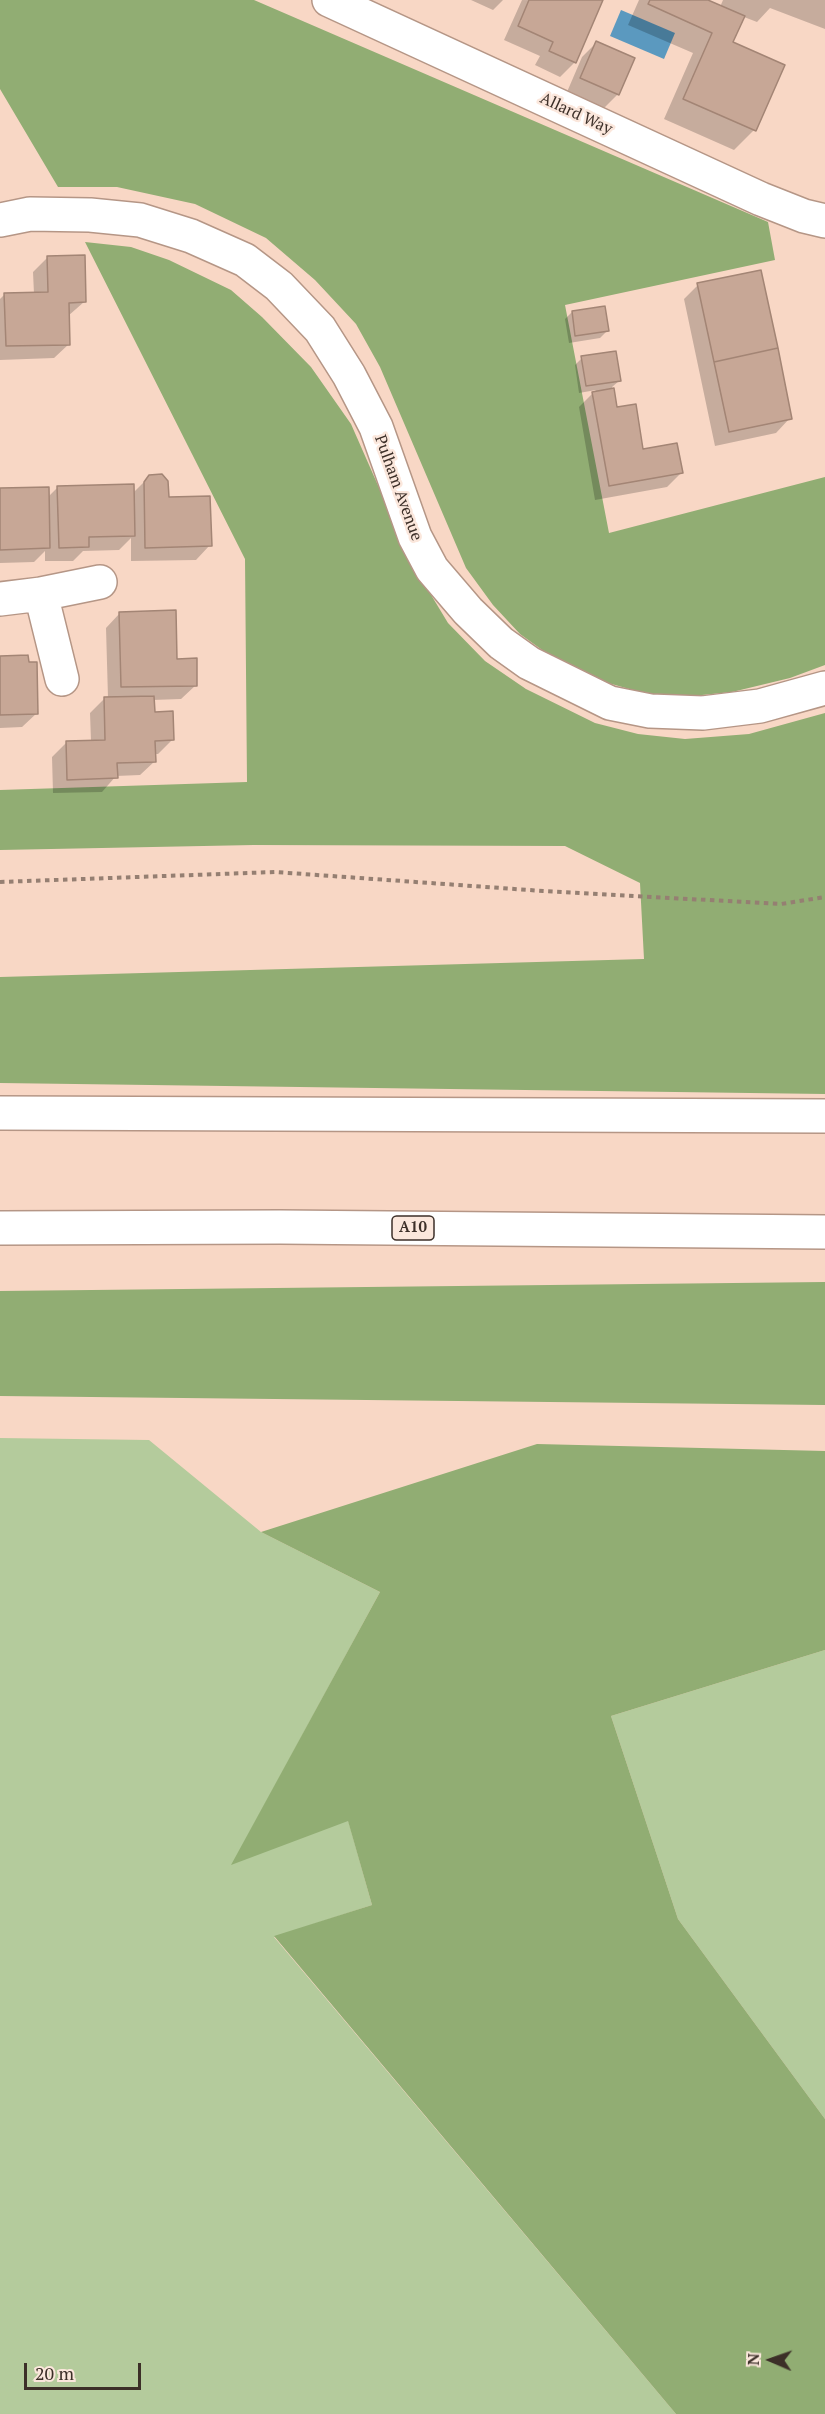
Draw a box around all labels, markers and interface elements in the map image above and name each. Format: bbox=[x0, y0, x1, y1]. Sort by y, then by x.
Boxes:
street label: Allard Way bbox=[537, 89, 615, 139]
street label: Pulham Avenue bbox=[370, 433, 426, 543]
road number: A10 bbox=[392, 1216, 434, 1240]
north arrow bbox=[741, 2330, 801, 2390]
scale bar bbox=[27, 2351, 144, 2389]
text: N bbox=[742, 2353, 764, 2366]
text: 20 m bbox=[35, 2361, 74, 2385]

